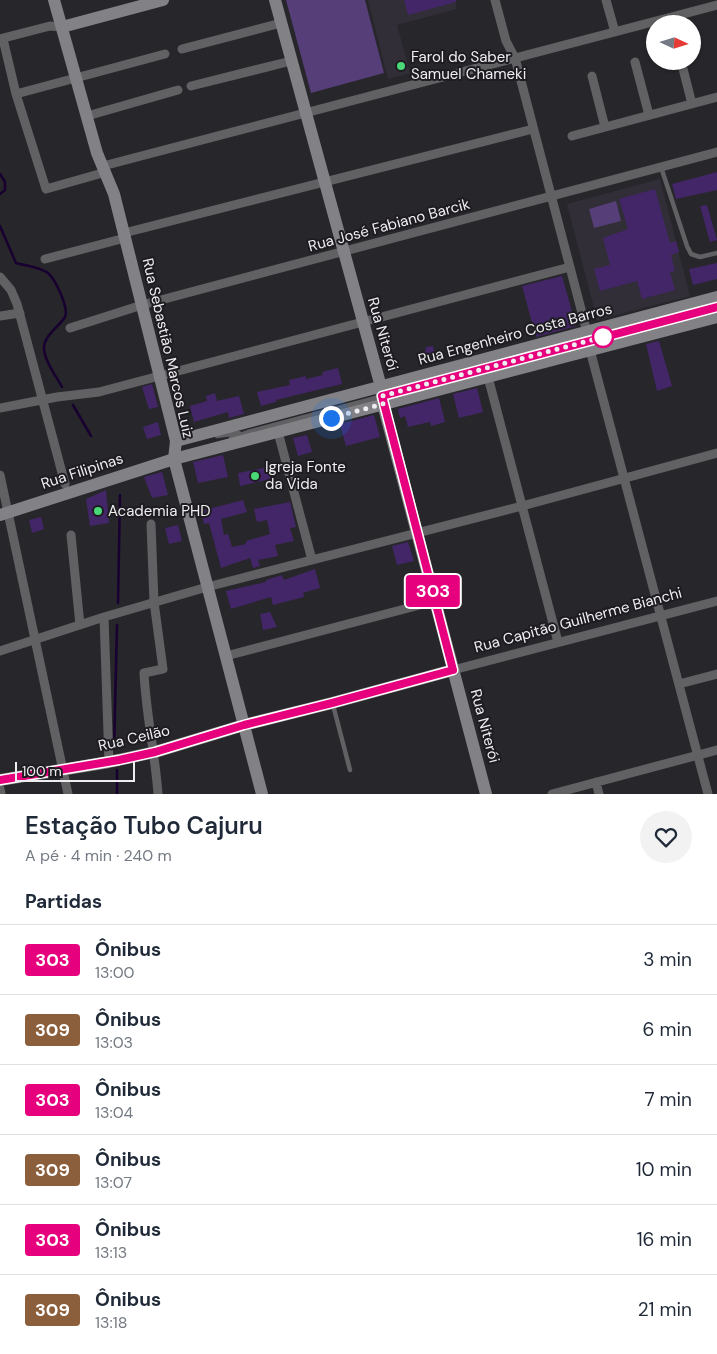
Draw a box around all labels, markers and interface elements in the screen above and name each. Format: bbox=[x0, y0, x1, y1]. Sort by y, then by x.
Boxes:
north arrow bbox=[646, 15, 701, 70]
map controls bbox=[646, 15, 701, 70]
place label: Farol do Saber Samuel Chameki bbox=[411, 47, 526, 84]
marker: Farol do Saber Samuel Chameki bbox=[395, 60, 407, 72]
street label: Rua José Fabiano Barcik bbox=[306, 194, 472, 256]
street label: Rua Sebastião Marcos Luiz bbox=[138, 256, 198, 440]
street label: Rua Niterói bbox=[363, 295, 403, 373]
street label: Rua Engenheiro Costa Barros bbox=[416, 298, 614, 370]
unlabelled marker bbox=[592, 326, 614, 348]
your location bbox=[319, 406, 344, 431]
street label: Rua Filipinas bbox=[38, 448, 126, 494]
place label: Igreja Fonte da Vida bbox=[265, 457, 346, 494]
marker: Igreja Fonte da Vida bbox=[249, 470, 261, 482]
place label: Academia PHD bbox=[108, 501, 211, 521]
marker: Academia PHD bbox=[92, 505, 104, 517]
line badge: 303 bbox=[404, 575, 462, 607]
text: 303 bbox=[416, 579, 450, 603]
street label: Rua Capitão Guilherme Bianchi bbox=[472, 583, 684, 657]
street label: Rua Niterói bbox=[466, 687, 504, 765]
street label: Rua Ceilão bbox=[96, 720, 172, 756]
scale bar bbox=[15, 759, 135, 782]
text: 100 m bbox=[22, 762, 62, 780]
text: Estação Tubo Cajuru bbox=[25, 810, 263, 841]
button: heart bbox=[640, 811, 692, 863]
text: A pé · 4 min · 240 m bbox=[25, 845, 172, 866]
text: Partidas bbox=[25, 889, 102, 914]
text: Ônibus bbox=[95, 937, 161, 962]
text: 3 min bbox=[643, 947, 692, 972]
text: 303 bbox=[35, 948, 70, 972]
text: 13:00 bbox=[95, 962, 135, 983]
text: Ônibus bbox=[95, 1007, 161, 1032]
text: 6 min bbox=[643, 1017, 692, 1042]
text: 309 bbox=[35, 1018, 70, 1042]
text: 13:03 bbox=[95, 1032, 133, 1053]
text: Ônibus bbox=[95, 1077, 161, 1102]
text: 7 min bbox=[644, 1087, 692, 1112]
text: 303 bbox=[35, 1088, 70, 1112]
text: 13:04 bbox=[95, 1102, 133, 1123]
text: Ônibus bbox=[95, 1147, 161, 1172]
text: 10 min bbox=[636, 1157, 692, 1182]
text: 309 bbox=[35, 1158, 70, 1182]
text: 13:07 bbox=[95, 1172, 132, 1193]
text: Ônibus bbox=[95, 1217, 161, 1242]
text: 16 min bbox=[637, 1227, 692, 1252]
text: 303 bbox=[35, 1228, 70, 1252]
text: 13:13 bbox=[95, 1242, 127, 1263]
text: Ônibus bbox=[95, 1287, 161, 1312]
text: 21 min bbox=[638, 1297, 692, 1322]
text: 309 bbox=[35, 1298, 70, 1322]
text: 13:18 bbox=[95, 1312, 127, 1333]

